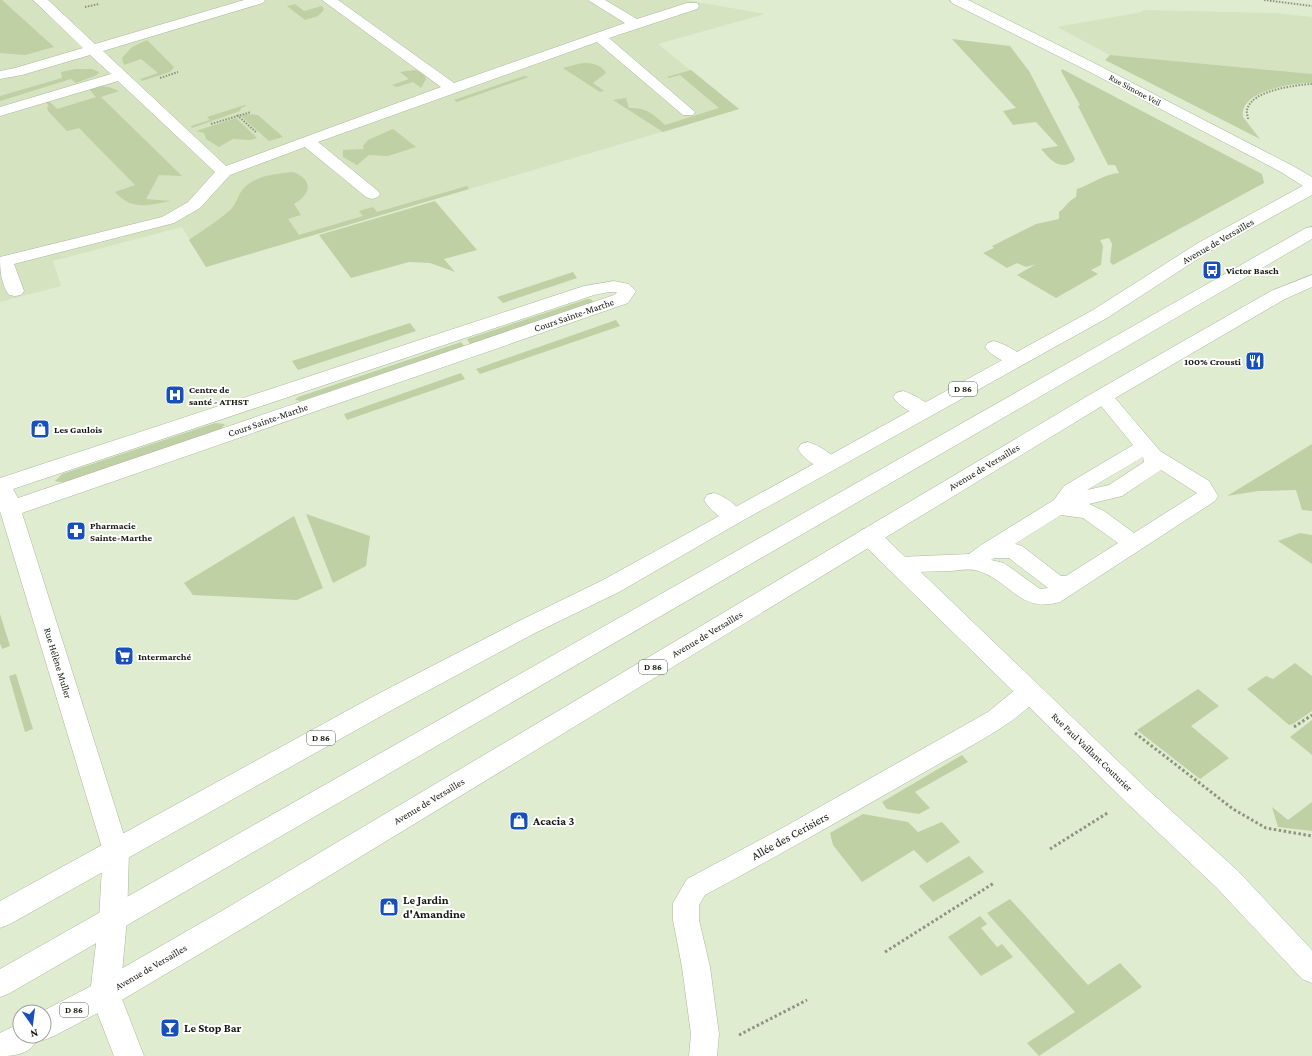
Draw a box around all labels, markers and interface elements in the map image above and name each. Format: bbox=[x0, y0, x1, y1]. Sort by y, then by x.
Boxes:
street label: Rue Simone Veil bbox=[1107, 72, 1163, 108]
street label: Avenue de Versailles bbox=[1180, 216, 1256, 266]
bus stop icon: Victor Basch bbox=[1201, 259, 1223, 281]
place label: Victor Basch bbox=[1225, 265, 1279, 276]
street label: Cours Sainte-Marthe bbox=[533, 296, 616, 334]
restaurant icon: 100% Crousti bbox=[1244, 350, 1266, 372]
place label: 100% Crousti bbox=[1184, 356, 1241, 367]
road number: D 86 bbox=[949, 382, 977, 396]
hospital icon: Centre de santé - ATHST bbox=[164, 384, 186, 406]
place label: Centre de santé - ATHST bbox=[189, 384, 249, 407]
street label: Cours Sainte-Marthe bbox=[227, 401, 310, 439]
shop icon: Les Gaulois bbox=[29, 418, 51, 440]
place label: Les Gaulois bbox=[54, 424, 102, 435]
street label: Avenue de Versailles bbox=[947, 441, 1022, 493]
pharmacy icon: Pharmacie Sainte-Marthe bbox=[65, 520, 87, 542]
place label: Pharmacie Sainte-Marthe bbox=[90, 520, 153, 543]
street label: Avenue de Versailles bbox=[670, 608, 745, 660]
street label: Rue Hélène Muller bbox=[42, 626, 74, 700]
supermarket icon: Intermarché bbox=[113, 645, 135, 667]
place label: Intermarché bbox=[138, 651, 192, 662]
road number: D 86 bbox=[639, 660, 667, 674]
street label: Rue Paul Vaillant Couturier bbox=[1049, 710, 1135, 794]
road number: D 86 bbox=[307, 731, 335, 745]
street label: Avenue de Versailles bbox=[392, 775, 467, 827]
street label: Allée des Cerisiers bbox=[749, 809, 831, 863]
shop icon: Acacia 3 bbox=[508, 810, 530, 832]
place label: Acacia 3 bbox=[532, 814, 574, 828]
place label: Le Jardin d'Amandine bbox=[403, 893, 466, 921]
shop icon: Le Jardin d'Amandine bbox=[378, 896, 400, 918]
street label: Avenue de Versailles bbox=[113, 942, 189, 992]
road number: D 86 bbox=[60, 1003, 88, 1017]
north arrow bbox=[12, 1004, 52, 1044]
bar icon: Le Stop Bar bbox=[159, 1017, 181, 1039]
place label: Le Stop Bar bbox=[184, 1021, 242, 1035]
text: N bbox=[29, 1027, 40, 1041]

